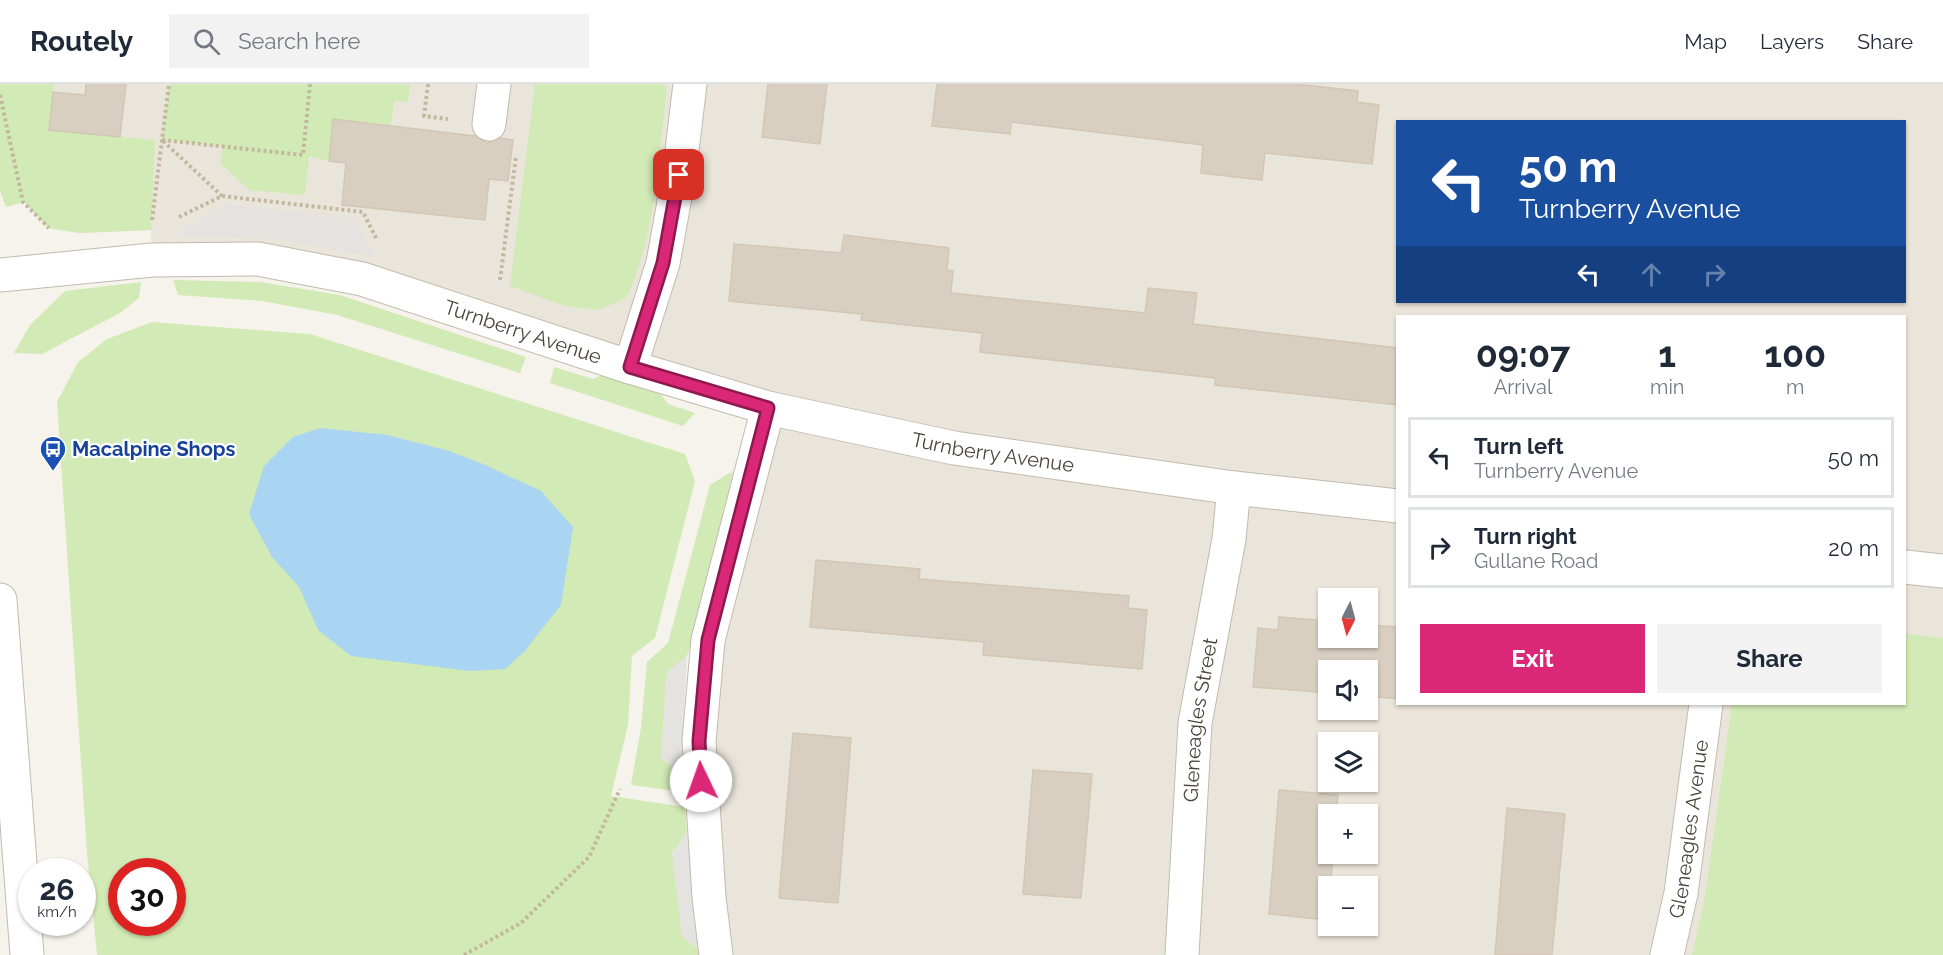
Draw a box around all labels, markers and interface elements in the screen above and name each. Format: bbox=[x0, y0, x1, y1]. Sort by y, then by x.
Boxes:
search box bbox=[169, 14, 589, 68]
text: Routely bbox=[30, 25, 133, 58]
icon: search bbox=[190, 25, 223, 58]
text: Search here bbox=[238, 28, 360, 54]
text: Map bbox=[1684, 29, 1727, 54]
text: Layers bbox=[1760, 29, 1824, 54]
text: Share bbox=[1857, 29, 1913, 54]
text: 50 m bbox=[1519, 143, 1617, 192]
icon: left bbox=[1420, 144, 1498, 222]
pin bbox=[653, 149, 704, 200]
icon: arrive bbox=[662, 158, 695, 191]
text: Turnberry Avenue bbox=[1519, 193, 1741, 224]
icon: left bbox=[1572, 258, 1605, 291]
icon: ahead bbox=[1635, 258, 1668, 291]
icon: right bbox=[1698, 258, 1731, 291]
street label: Turnberry Avenue bbox=[441, 295, 605, 369]
text: 09:07 bbox=[1476, 333, 1570, 375]
text: 1 bbox=[1658, 333, 1676, 375]
text: 100 bbox=[1764, 333, 1826, 375]
text: Arrival bbox=[1494, 375, 1552, 399]
text: min bbox=[1650, 375, 1684, 399]
text: m bbox=[1786, 375, 1804, 399]
street label: Turnberry Avenue bbox=[909, 427, 1076, 477]
text: Turn left bbox=[1474, 433, 1564, 459]
bus stop icon: Macalpine Shops bbox=[38, 434, 68, 472]
place label: Macalpine Shops bbox=[72, 437, 235, 461]
icon: left bbox=[1423, 441, 1456, 474]
text: 50 m bbox=[1828, 445, 1879, 471]
text: Turnberry Avenue bbox=[1474, 459, 1638, 483]
text: Turn right bbox=[1474, 523, 1577, 549]
icon: right bbox=[1423, 531, 1456, 564]
text: 20 m bbox=[1828, 535, 1879, 561]
text: Gullane Road bbox=[1474, 549, 1598, 573]
north arrow bbox=[1318, 588, 1378, 648]
map controls bbox=[1318, 588, 1378, 936]
button: Exit bbox=[1420, 624, 1645, 693]
button: Share bbox=[1657, 624, 1882, 693]
street label: Gleneagles Street bbox=[1179, 635, 1223, 803]
button: sound bbox=[1318, 660, 1378, 720]
button: layers bbox=[1318, 732, 1378, 792]
street label: Gleneagles Avenue bbox=[1664, 738, 1713, 921]
position arrow bbox=[669, 749, 733, 813]
button: + bbox=[1318, 804, 1378, 864]
speed limit sign: 30 bbox=[108, 858, 186, 936]
text: 26 bbox=[39, 872, 75, 907]
button: − bbox=[1318, 876, 1378, 936]
text: km/h bbox=[37, 903, 77, 921]

